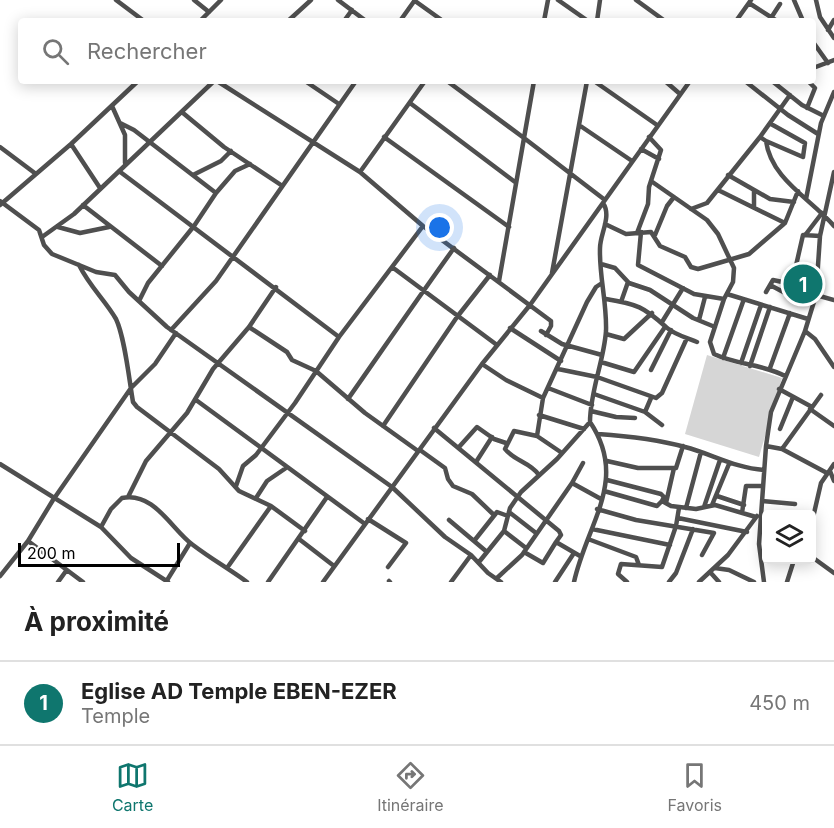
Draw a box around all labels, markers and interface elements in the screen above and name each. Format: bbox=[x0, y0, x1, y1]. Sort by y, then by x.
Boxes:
search box bbox=[18, 18, 816, 84]
icon: search bbox=[39, 35, 72, 68]
text: Rechercher bbox=[87, 38, 207, 64]
your location bbox=[425, 213, 454, 242]
pin: 1 bbox=[784, 262, 822, 306]
map controls bbox=[762, 510, 816, 564]
button: layers bbox=[762, 510, 816, 564]
scale bar bbox=[18, 540, 180, 568]
text: 200 m bbox=[27, 543, 75, 563]
text: À proximité bbox=[24, 606, 169, 637]
text: Eglise AD Temple EBEN-EZER bbox=[81, 678, 397, 704]
text: 1 bbox=[39, 691, 48, 715]
text: 450 m bbox=[749, 691, 810, 715]
text: Temple bbox=[81, 704, 150, 728]
tab: Carte bbox=[112, 759, 153, 815]
tab: Itinéraire bbox=[377, 759, 444, 815]
tab: Favoris bbox=[667, 759, 722, 815]

